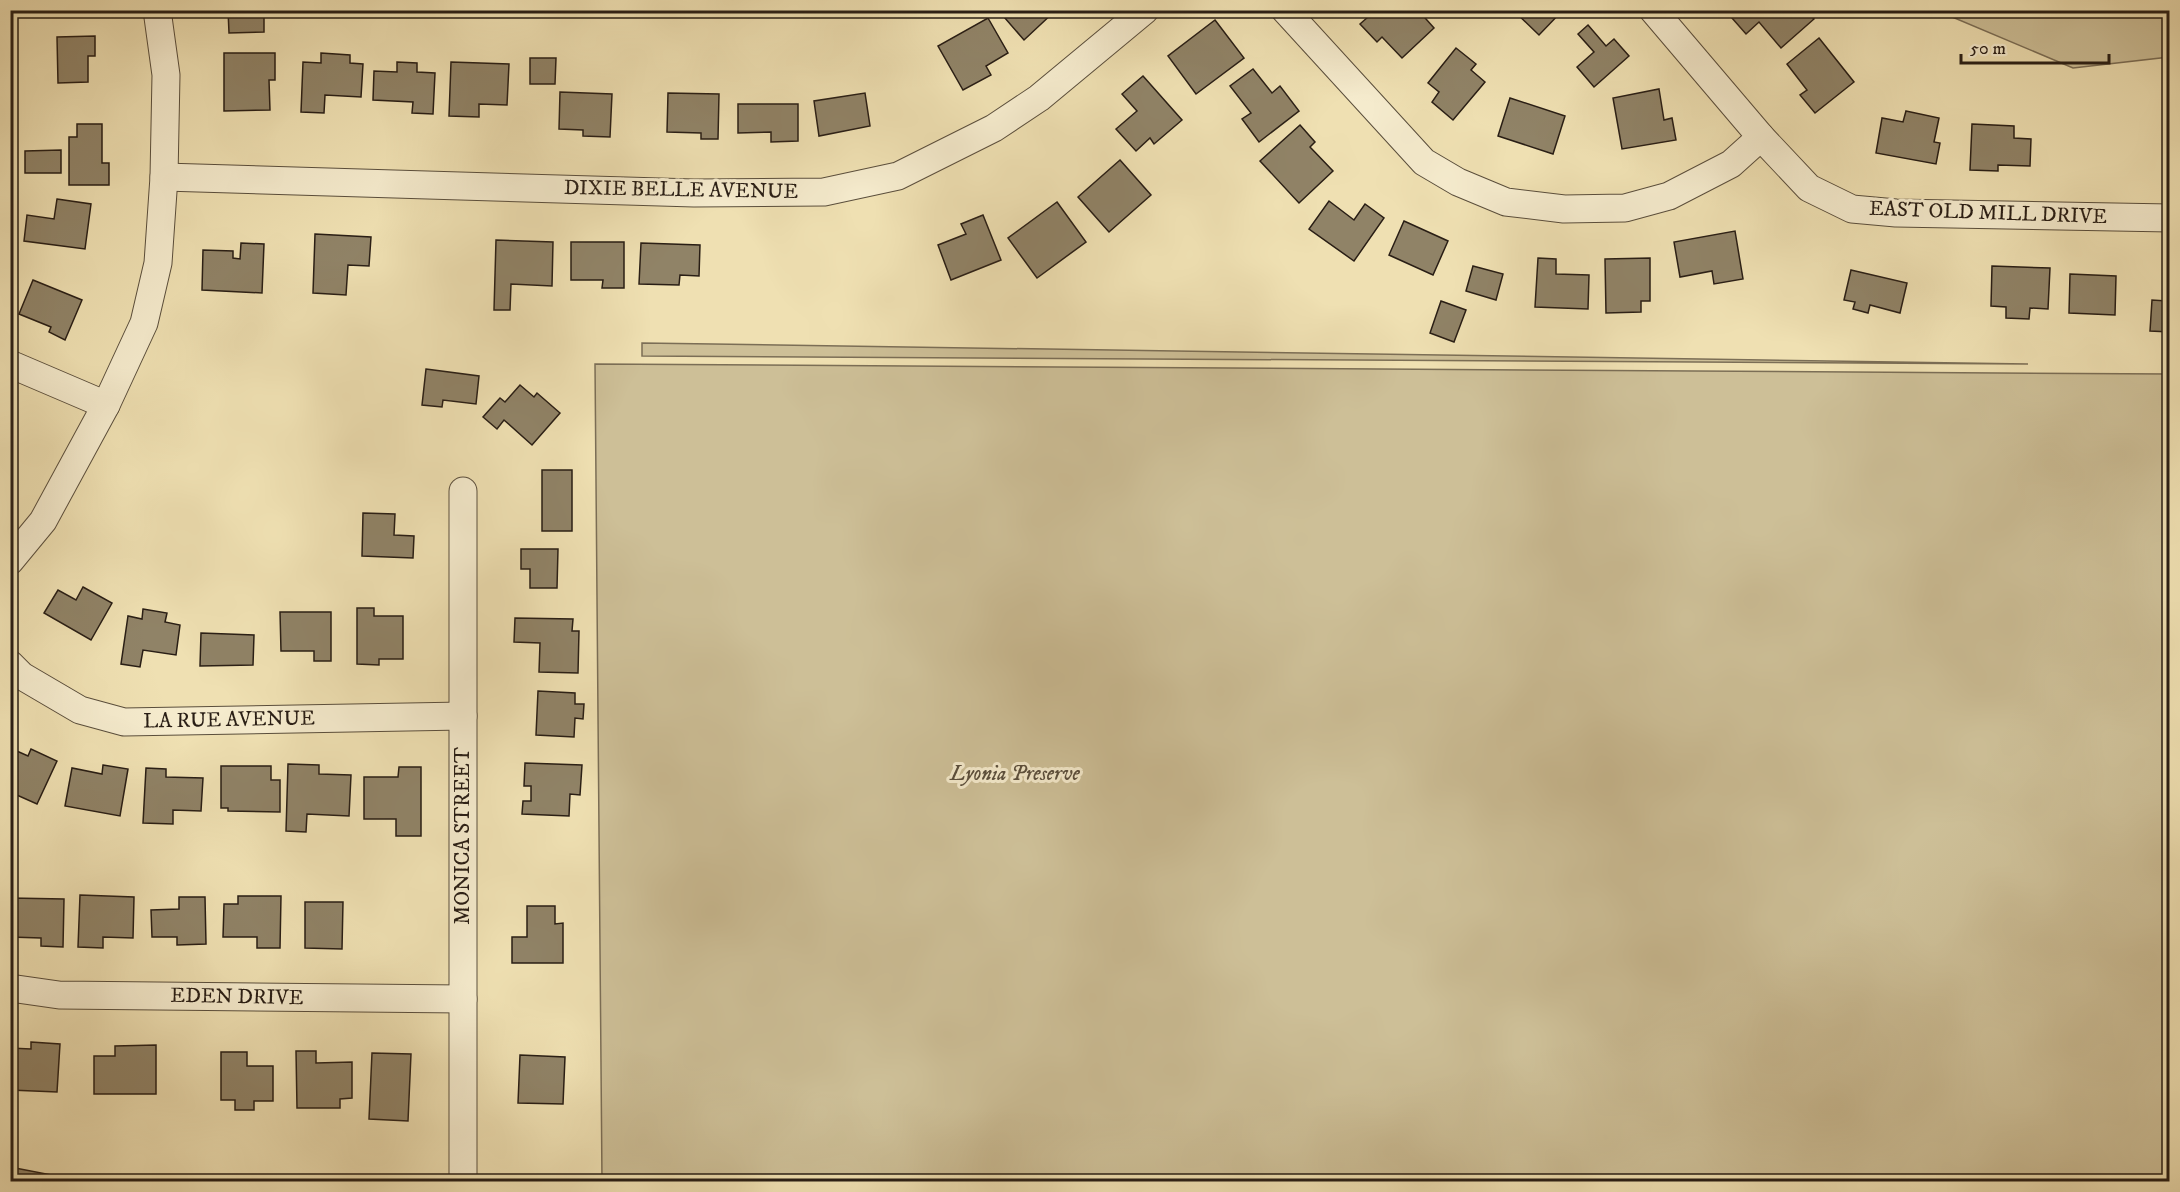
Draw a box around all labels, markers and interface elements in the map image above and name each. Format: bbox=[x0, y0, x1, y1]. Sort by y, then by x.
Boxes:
scale bar bbox=[1961, 27, 2110, 65]
text: 50 m bbox=[1970, 38, 2006, 60]
street label: DIXIE BELLE AVENUE bbox=[564, 175, 799, 205]
street label: EAST OLD MILL DRIVE bbox=[1868, 196, 2108, 230]
street label: LA RUE AVENUE bbox=[143, 705, 315, 734]
street label: MONICA STREET bbox=[450, 747, 476, 925]
park label: Lyonia Preserve bbox=[949, 761, 1081, 787]
street label: EDEN DRIVE bbox=[170, 983, 304, 1011]

